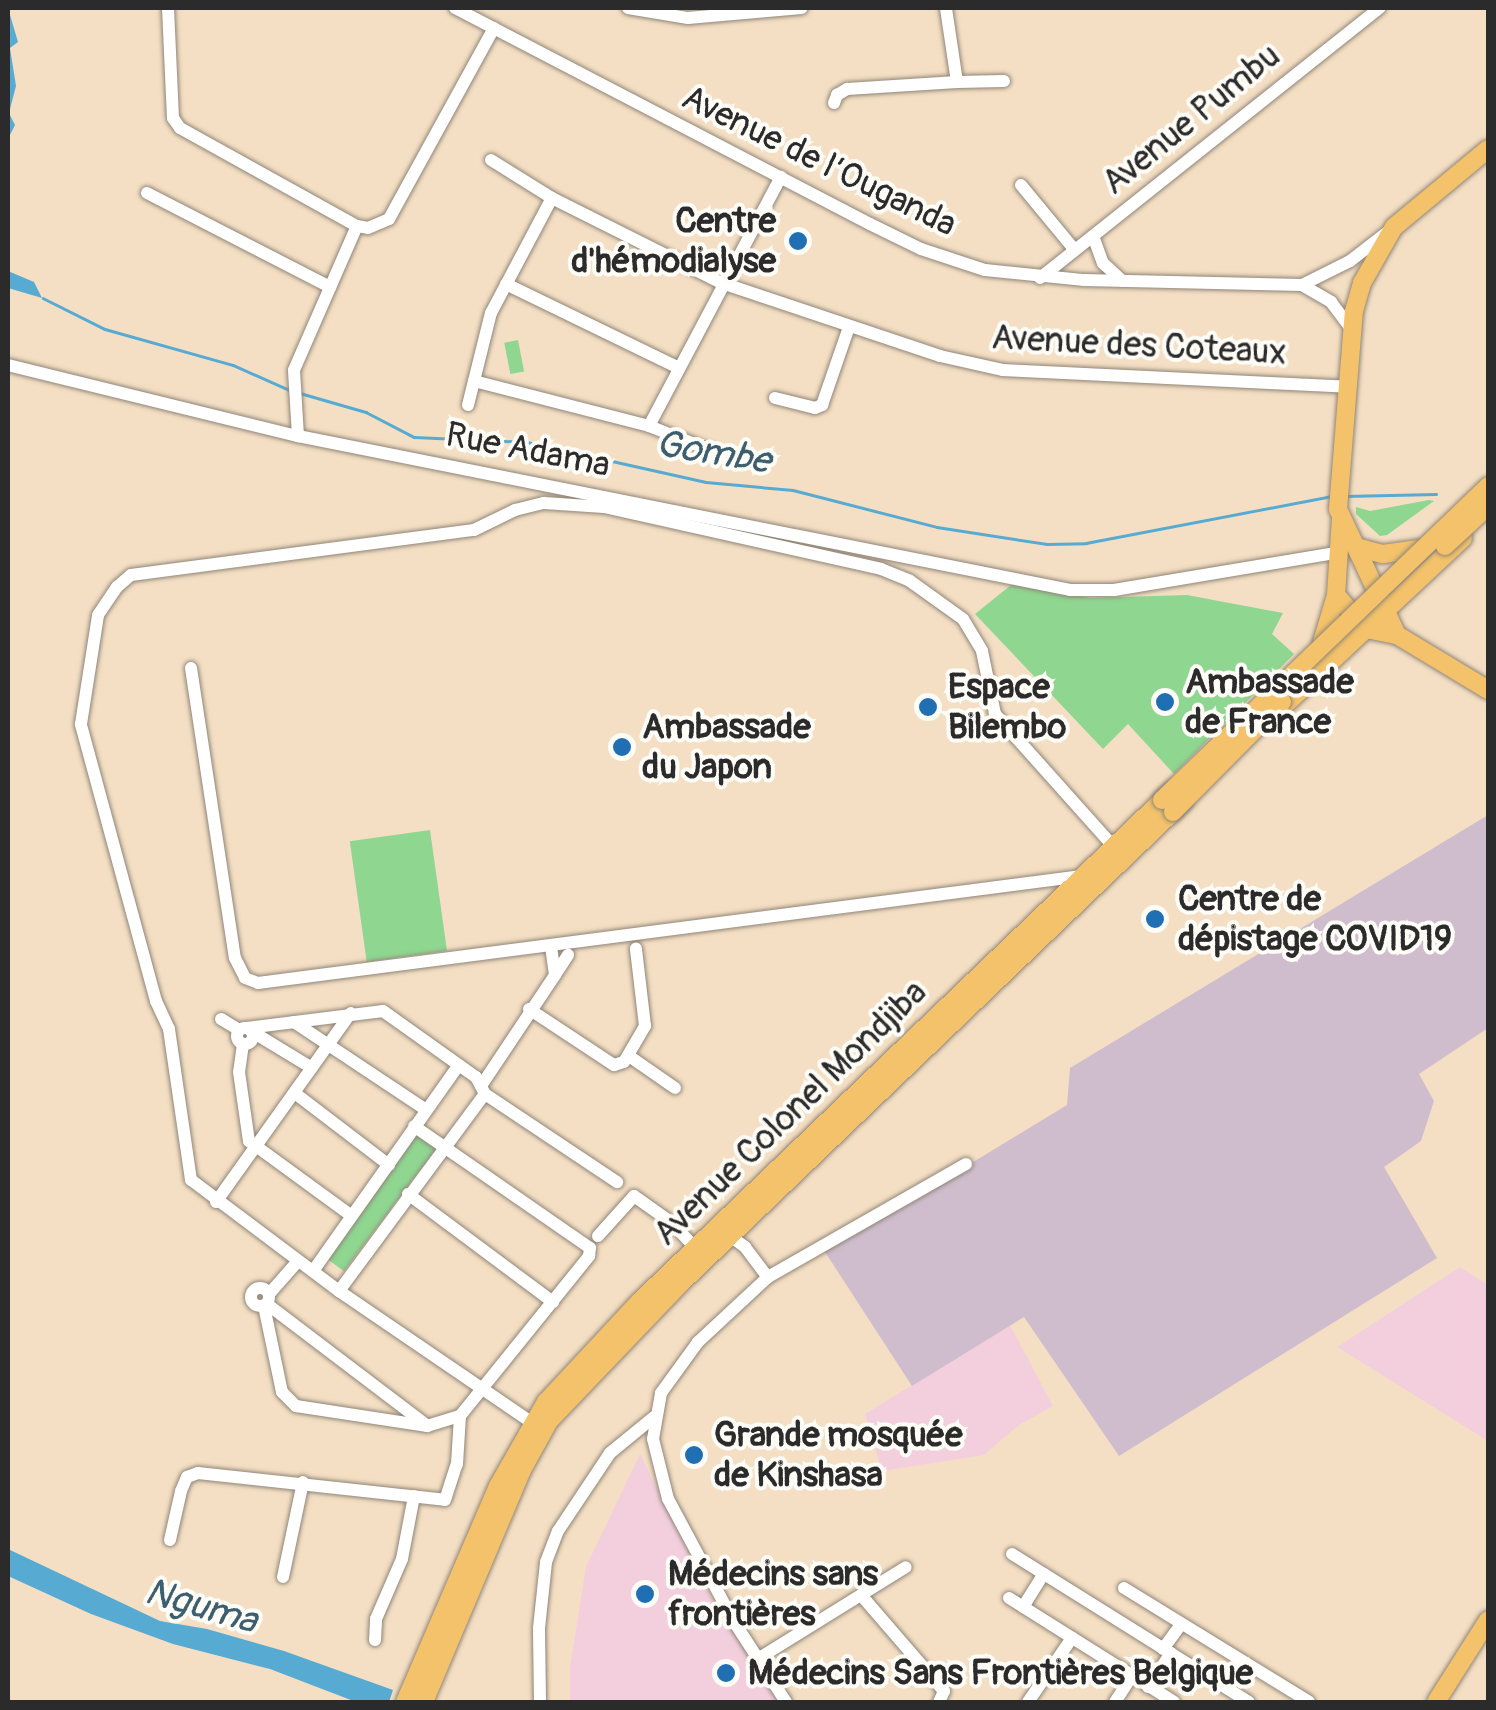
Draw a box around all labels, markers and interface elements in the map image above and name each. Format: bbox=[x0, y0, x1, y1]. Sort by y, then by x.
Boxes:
street label: Avenue Pumbu bbox=[1093, 34, 1289, 204]
street label: Avenue de l’Ouganda bbox=[675, 76, 963, 246]
place label: Centre d'hémodialyse bbox=[571, 200, 776, 282]
marker: Centre d'hémodialyse bbox=[785, 228, 811, 254]
street label: Avenue des Coteaux bbox=[990, 316, 1288, 374]
street label: Rue Adama bbox=[442, 414, 614, 486]
water label: Gombe bbox=[652, 421, 774, 485]
place label: Ambassade de France bbox=[1185, 661, 1354, 743]
place label: Espace Bilembo bbox=[948, 666, 1066, 748]
marker: Ambassade de France bbox=[1154, 691, 1176, 713]
marker: Espace Bilembo bbox=[917, 696, 939, 718]
place label: Ambassade du Japon bbox=[642, 706, 811, 788]
marker: Ambassade du Japon bbox=[611, 736, 633, 758]
place label: Centre de dépistage COVID19 bbox=[1178, 878, 1452, 960]
marker: Centre de dépistage COVID19 bbox=[1142, 906, 1168, 932]
street label: Avenue Colonel Mondjiba bbox=[645, 972, 935, 1254]
place label: Grande mosquée de Kinshasa bbox=[714, 1414, 962, 1496]
marker: Grande mosquée de Kinshasa bbox=[683, 1444, 705, 1466]
place label: Médecins sans frontières bbox=[668, 1553, 878, 1635]
water label: Nguma bbox=[140, 1569, 262, 1645]
marker: Médecins sans frontières bbox=[632, 1581, 658, 1607]
place label: Médecins Sans Frontières Belgique bbox=[748, 1652, 1253, 1694]
marker: Médecins Sans Frontières Belgique bbox=[713, 1660, 739, 1686]

